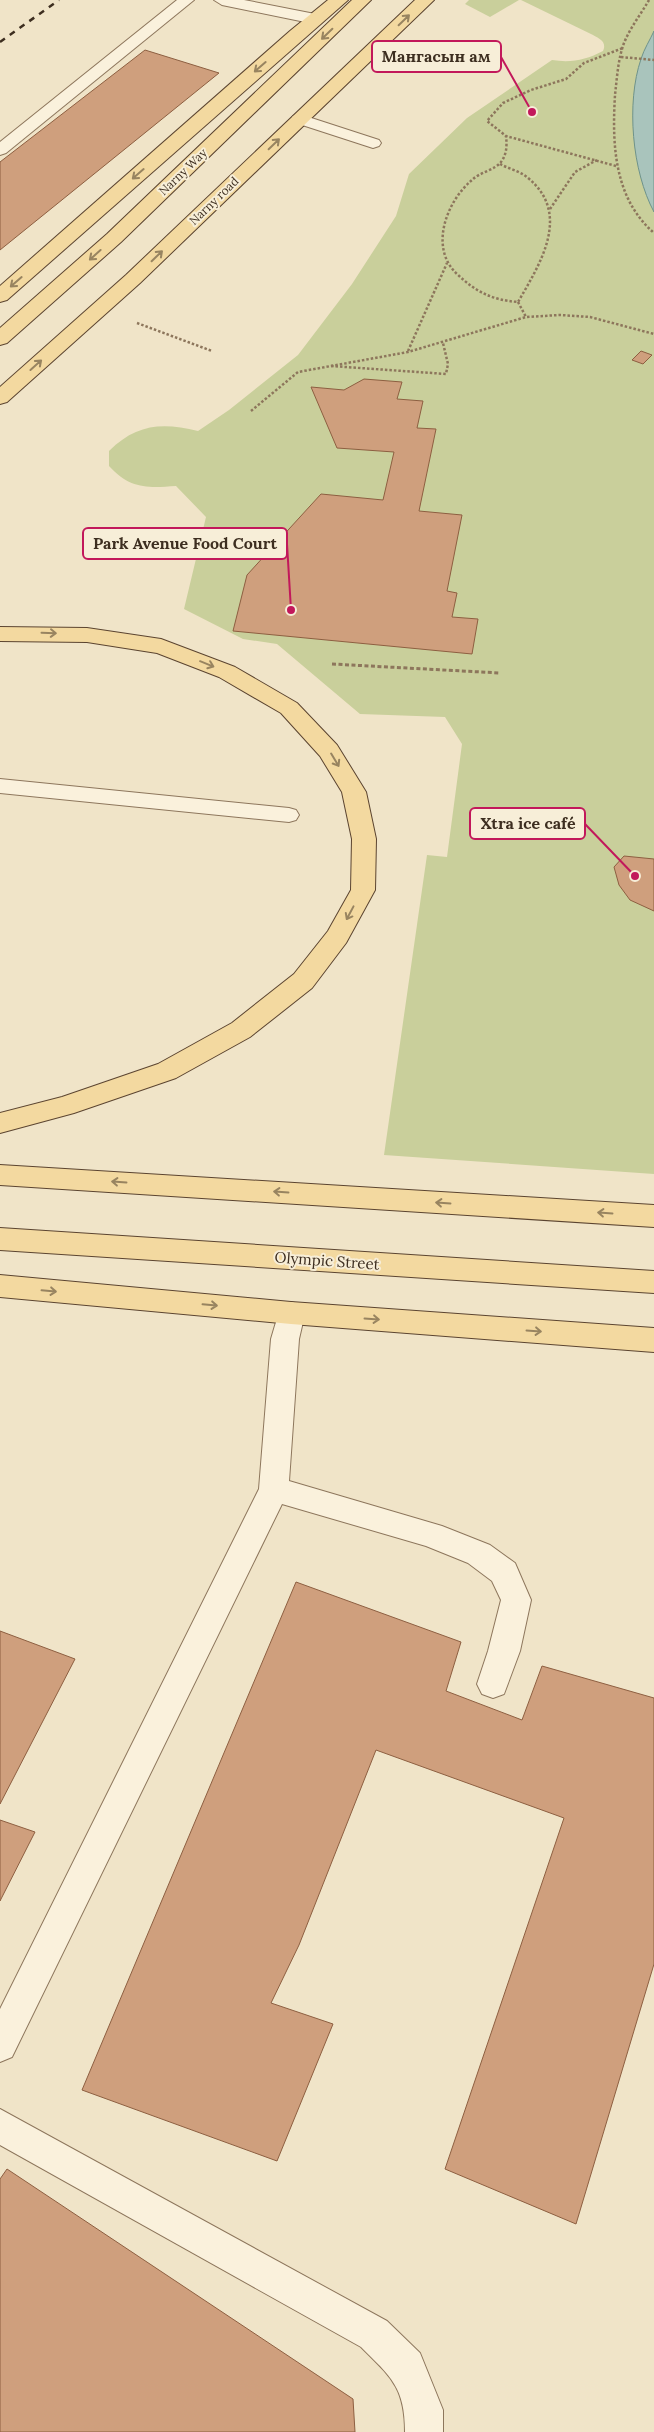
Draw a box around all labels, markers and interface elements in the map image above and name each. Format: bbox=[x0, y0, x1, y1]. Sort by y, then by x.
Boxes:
one-way arrow bbox=[398, 14, 411, 26]
one-way arrow bbox=[321, 28, 333, 40]
callout: Мангасын ам bbox=[372, 41, 501, 72]
text: Мангасын ам bbox=[382, 46, 491, 66]
one-way arrow bbox=[253, 61, 266, 73]
one-way arrow bbox=[268, 138, 280, 150]
street label: Narny Way bbox=[155, 145, 210, 198]
one-way arrow bbox=[131, 169, 144, 180]
street label: Narny road bbox=[186, 173, 241, 228]
one-way arrow bbox=[89, 249, 102, 260]
one-way arrow bbox=[150, 250, 163, 262]
one-way arrow bbox=[10, 276, 23, 288]
one-way arrow bbox=[30, 359, 43, 371]
callout: Park Avenue Food Court bbox=[83, 528, 287, 559]
text: Park Avenue Food Court bbox=[93, 533, 277, 553]
one-way arrow bbox=[40, 629, 56, 638]
one-way arrow bbox=[199, 660, 214, 669]
one-way arrow bbox=[330, 752, 340, 766]
callout: Xtra ice café bbox=[470, 808, 585, 839]
text: Xtra ice café bbox=[480, 813, 576, 833]
one-way arrow bbox=[345, 905, 355, 920]
one-way arrow bbox=[111, 1178, 127, 1187]
one-way arrow bbox=[273, 1188, 289, 1197]
one-way arrow bbox=[435, 1198, 451, 1207]
one-way arrow bbox=[598, 1208, 614, 1218]
street label: Olympic Street bbox=[274, 1247, 380, 1274]
one-way arrow bbox=[40, 1286, 56, 1296]
one-way arrow bbox=[202, 1301, 218, 1310]
one-way arrow bbox=[364, 1314, 380, 1323]
one-way arrow bbox=[526, 1326, 542, 1335]

